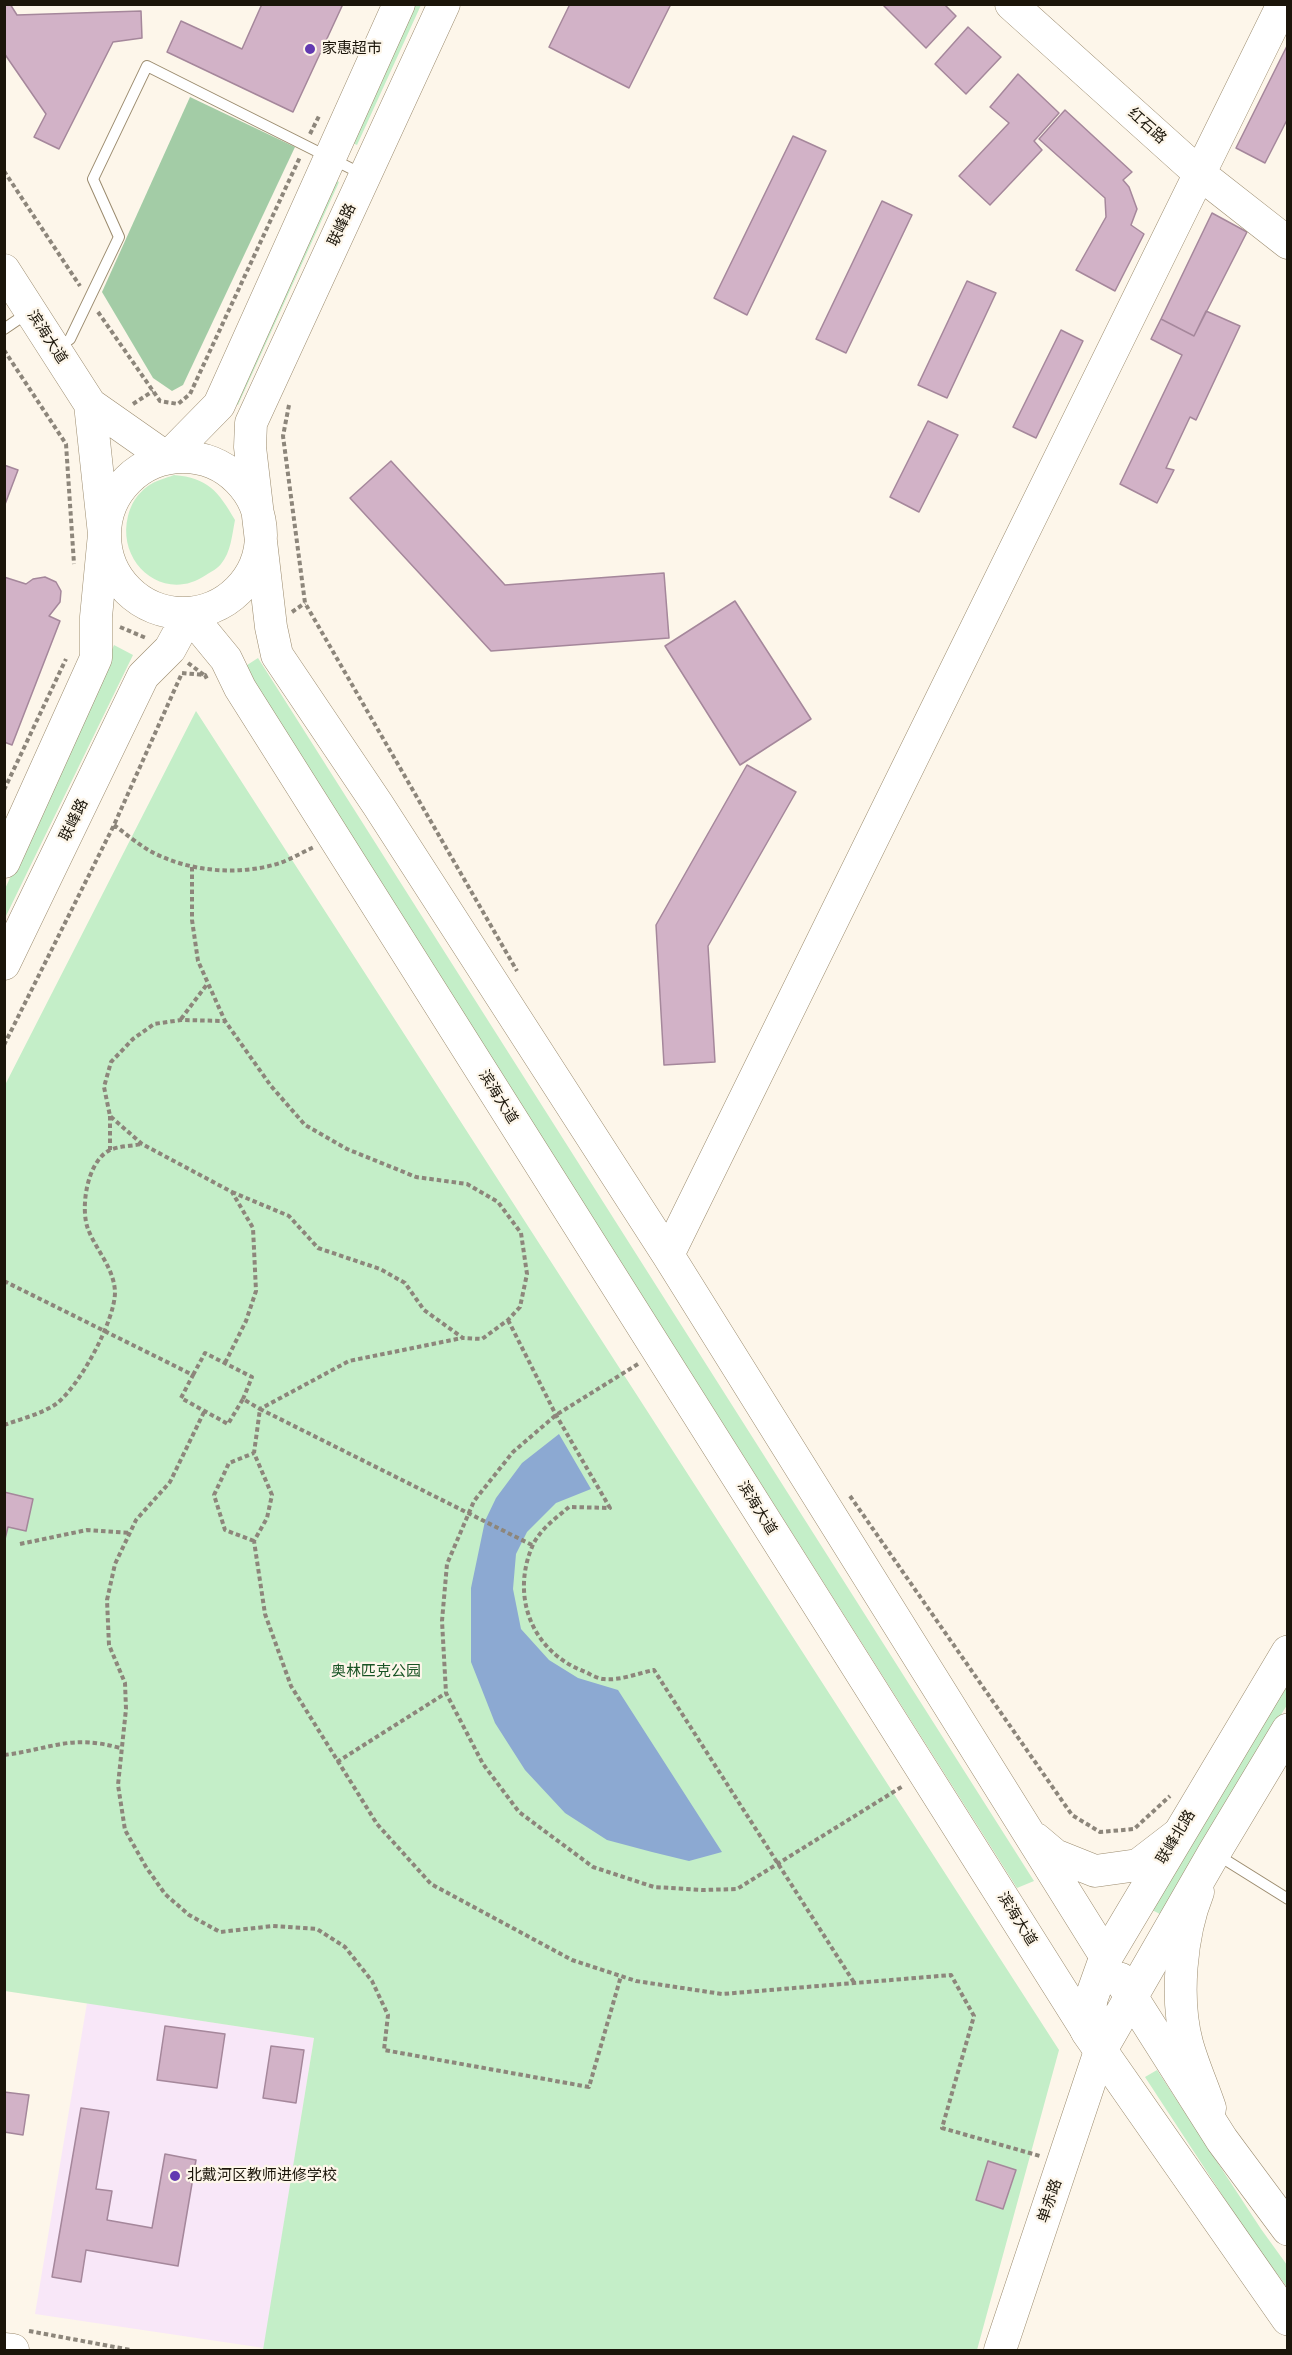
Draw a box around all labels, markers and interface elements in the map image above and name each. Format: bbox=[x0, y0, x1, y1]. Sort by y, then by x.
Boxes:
place label: 家惠超市 bbox=[322, 40, 382, 58]
marker: 家惠超市 bbox=[303, 42, 317, 56]
street label: 红石路 bbox=[1124, 104, 1170, 148]
street label: 联峰路 bbox=[324, 201, 360, 249]
street label: 滨海大道 bbox=[23, 307, 71, 367]
street label: 联峰路 bbox=[56, 796, 92, 844]
street label: 滨海大道 bbox=[474, 1067, 522, 1127]
street label: 滨海大道 bbox=[733, 1478, 781, 1538]
park label: 奥林匹克公园 bbox=[331, 1663, 421, 1681]
street label: 联峰北路 bbox=[1153, 1807, 1199, 1867]
street label: 滨海大道 bbox=[993, 1889, 1041, 1949]
place label: 北戴河区教师进修学校 bbox=[187, 2167, 337, 2185]
marker: 北戴河区教师进修学校 bbox=[168, 2169, 182, 2183]
street label: 单赤路 bbox=[1034, 2177, 1066, 2225]

